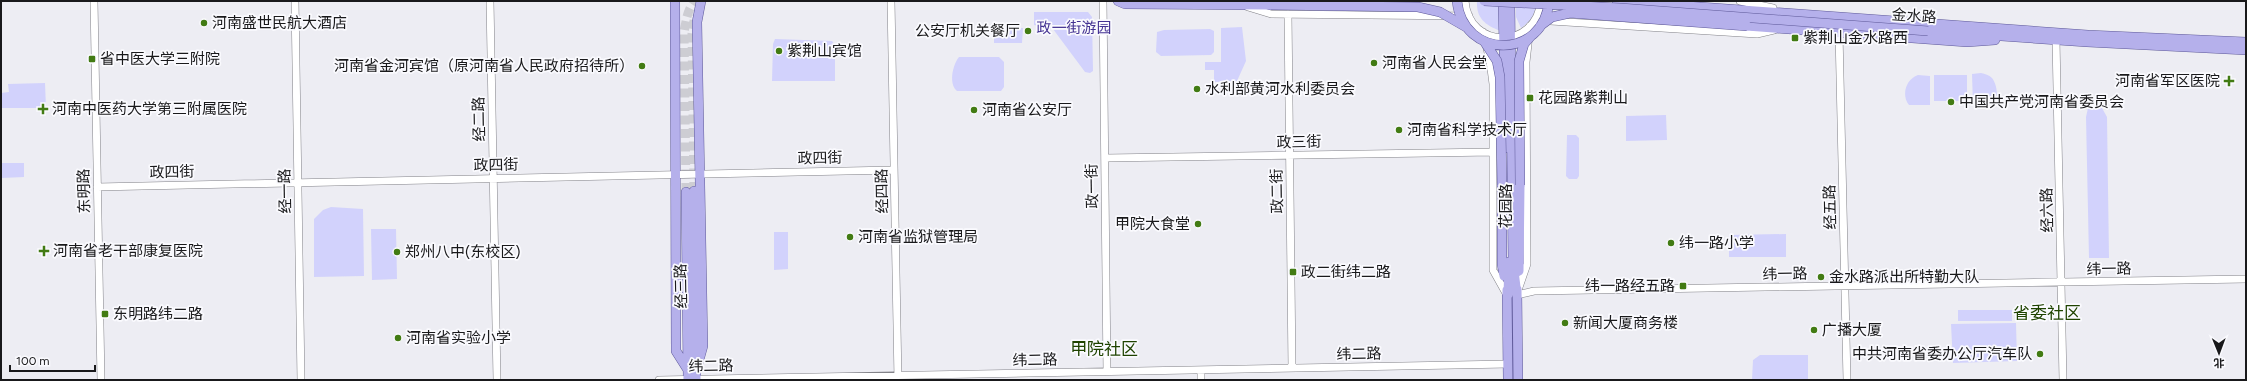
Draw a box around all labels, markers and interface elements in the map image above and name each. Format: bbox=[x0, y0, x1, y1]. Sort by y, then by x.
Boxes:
street label: 金水路 bbox=[1891, 5, 1937, 27]
place label: 河南盛世民航大酒店 bbox=[212, 14, 347, 32]
marker: 河南盛世民航大酒店 bbox=[199, 18, 209, 28]
park label: 政一街游园 bbox=[1036, 19, 1112, 37]
place label: 公安厅机关餐厅 bbox=[915, 22, 1020, 40]
marker: 公安厅机关餐厅 bbox=[1023, 26, 1033, 36]
place label: 紫荆山金水路西 bbox=[1803, 29, 1908, 47]
marker: 紫荆山金水路西 bbox=[1790, 33, 1800, 43]
place label: 紫荆山宾馆 bbox=[787, 42, 862, 60]
marker: 紫荆山宾馆 bbox=[774, 46, 784, 56]
place label: 省中医大学三附院 bbox=[100, 50, 220, 68]
marker: 省中医大学三附院 bbox=[87, 54, 97, 64]
place label: 河南省人民会堂 bbox=[1382, 54, 1487, 72]
place label: 河南省金河宾馆（原河南省人民政府招待所） bbox=[334, 57, 634, 75]
marker: 河南省人民会堂 bbox=[1369, 58, 1379, 68]
marker: 河南省金河宾馆（原河南省人民政府招待所） bbox=[637, 61, 647, 71]
place label: 河南省军区医院 bbox=[2115, 72, 2220, 90]
marker: 河南省军区医院 bbox=[2223, 75, 2235, 87]
place label: 水利部黄河水利委员会 bbox=[1205, 80, 1355, 98]
marker: 水利部黄河水利委员会 bbox=[1192, 84, 1202, 94]
place label: 花园路紫荆山 bbox=[1538, 89, 1628, 107]
marker: 花园路紫荆山 bbox=[1525, 93, 1535, 103]
place label: 中国共产党河南省委员会 bbox=[1959, 93, 2124, 111]
street label: 经二路 bbox=[470, 96, 488, 142]
marker: 中国共产党河南省委员会 bbox=[1946, 97, 1956, 107]
place label: 河南中医药大学第三附属医院 bbox=[52, 100, 247, 118]
place label: 河南省公安厅 bbox=[982, 101, 1072, 119]
marker: 河南中医药大学第三附属医院 bbox=[37, 103, 49, 115]
marker: 河南省公安厅 bbox=[969, 105, 979, 115]
place label: 河南省科学技术厅 bbox=[1407, 121, 1527, 139]
marker: 河南省科学技术厅 bbox=[1394, 125, 1404, 135]
street label: 政三街 bbox=[1276, 133, 1322, 151]
street label: 政四街 bbox=[797, 149, 843, 167]
street label: 政四街 bbox=[473, 156, 519, 174]
street label: 政四街 bbox=[149, 163, 195, 181]
street label: 政一街 bbox=[1083, 163, 1101, 209]
street label: 东明路 bbox=[75, 168, 93, 214]
street label: 经一路 bbox=[276, 168, 294, 214]
street label: 经四路 bbox=[873, 168, 891, 214]
street label: 政二街 bbox=[1268, 168, 1286, 214]
street label: 花园路 bbox=[1497, 183, 1515, 229]
street label: 经五路 bbox=[1821, 184, 1839, 230]
street label: 经六路 bbox=[2038, 187, 2056, 233]
place label: 甲院大食堂 bbox=[1115, 215, 1190, 233]
marker: 甲院大食堂 bbox=[1193, 219, 1203, 229]
place label: 河南省监狱管理局 bbox=[858, 228, 978, 246]
marker: 河南省监狱管理局 bbox=[845, 232, 855, 242]
place label: 纬一路小学 bbox=[1679, 234, 1754, 252]
marker: 纬一路小学 bbox=[1666, 238, 1676, 248]
place label: 河南省老干部康复医院 bbox=[53, 242, 203, 260]
place label: 郑州八中(东校区) bbox=[405, 243, 521, 261]
marker: 河南省老干部康复医院 bbox=[38, 245, 50, 257]
marker: 郑州八中(东校区) bbox=[392, 247, 402, 257]
street label: 纬一路 bbox=[2086, 260, 2132, 278]
street label: 经三路 bbox=[672, 263, 690, 309]
place label: 政二街纬二路 bbox=[1301, 263, 1391, 281]
street label: 纬一路 bbox=[1762, 265, 1808, 283]
marker: 政二街纬二路 bbox=[1288, 267, 1298, 277]
place label: 金水路派出所特勤大队 bbox=[1829, 268, 1979, 286]
marker: 金水路派出所特勤大队 bbox=[1816, 272, 1826, 282]
place label: 纬一路经五路 bbox=[1585, 277, 1675, 295]
marker: 纬一路经五路 bbox=[1678, 281, 1688, 291]
district label: 省委社区 bbox=[2013, 303, 2081, 323]
place label: 东明路纬二路 bbox=[113, 305, 203, 323]
marker: 东明路纬二路 bbox=[100, 309, 110, 319]
place label: 新闻大厦商务楼 bbox=[1573, 314, 1678, 332]
marker: 新闻大厦商务楼 bbox=[1560, 318, 1570, 328]
place label: 广播大厦 bbox=[1822, 321, 1882, 339]
marker: 广播大厦 bbox=[1809, 325, 1819, 335]
place label: 河南省实验小学 bbox=[406, 329, 511, 347]
marker: 河南省实验小学 bbox=[393, 333, 403, 343]
north arrow bbox=[2199, 333, 2239, 373]
district label: 甲院社区 bbox=[1070, 339, 1138, 359]
street label: 纬二路 bbox=[1336, 345, 1382, 363]
place label: 中共河南省委办公厅汽车队 bbox=[1852, 345, 2032, 363]
scale bar bbox=[10, 347, 95, 373]
marker: 中共河南省委办公厅汽车队 bbox=[2035, 349, 2045, 359]
street label: 纬二路 bbox=[1012, 351, 1058, 369]
text: 100 m bbox=[16, 354, 50, 368]
text: 北 bbox=[2214, 356, 2225, 369]
street label: 纬二路 bbox=[688, 357, 734, 375]

